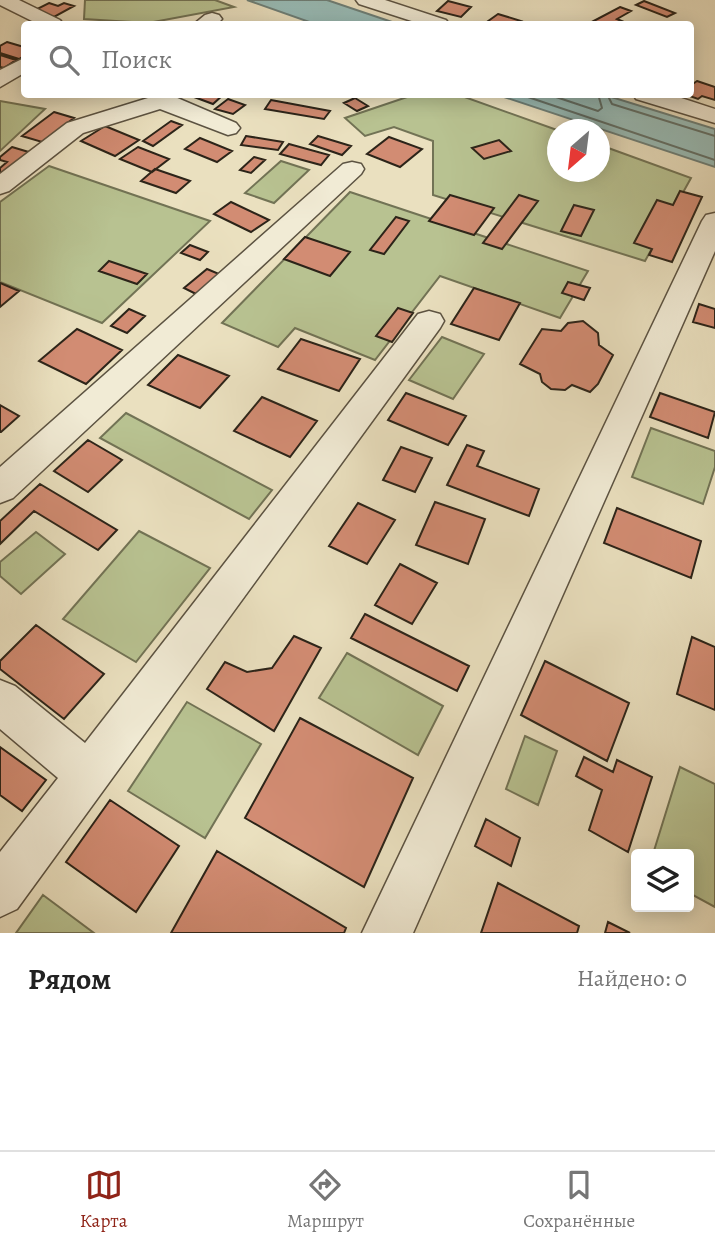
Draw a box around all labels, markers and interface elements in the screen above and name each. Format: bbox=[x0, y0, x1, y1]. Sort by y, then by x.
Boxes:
search box bbox=[21, 21, 694, 98]
icon: search bbox=[45, 41, 83, 79]
text: Поиск bbox=[101, 42, 172, 77]
north arrow bbox=[547, 119, 610, 182]
map controls bbox=[631, 849, 694, 912]
button: layers bbox=[631, 849, 694, 912]
text: Рядом bbox=[28, 959, 111, 999]
text: Найдено: 0 bbox=[577, 963, 687, 994]
tab: Карта bbox=[80, 1166, 128, 1234]
tab: Маршрут bbox=[287, 1166, 364, 1234]
tab: Сохранённые bbox=[523, 1166, 635, 1234]

